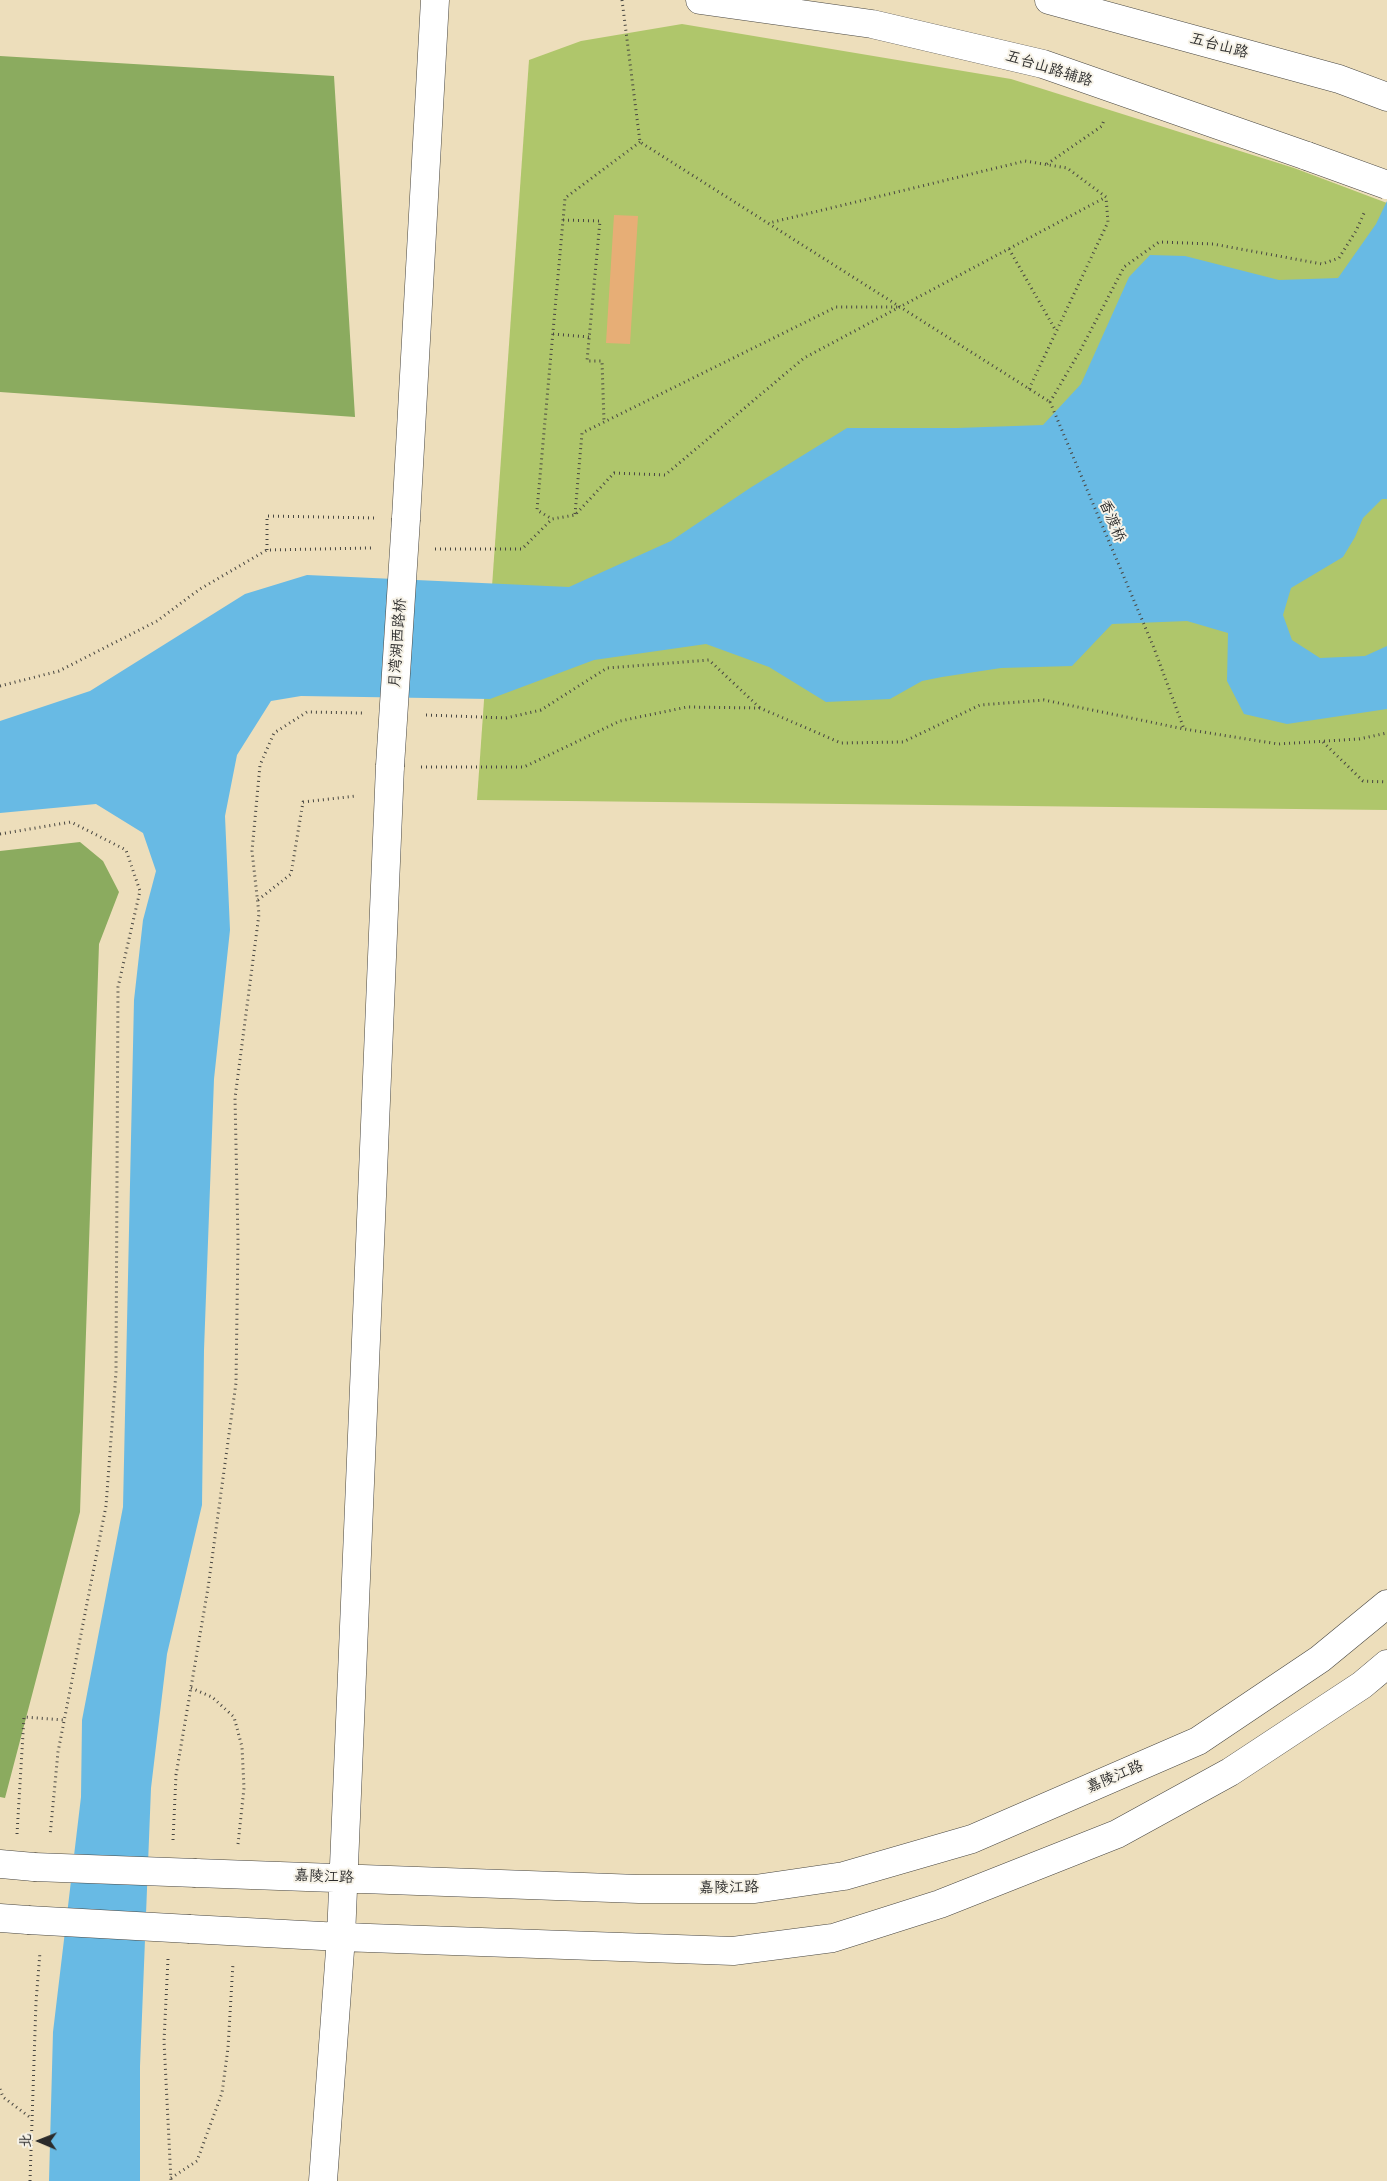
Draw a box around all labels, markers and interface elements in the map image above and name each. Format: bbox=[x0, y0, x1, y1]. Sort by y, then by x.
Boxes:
street label: 五台山路 bbox=[1188, 30, 1250, 62]
street label: 五台山路辅路 bbox=[1003, 47, 1095, 91]
street label: 香渡桥 bbox=[1095, 497, 1129, 545]
street label: 月湾湖西路桥 bbox=[386, 597, 410, 689]
street label: 嘉陵江路 bbox=[1084, 1757, 1146, 1797]
street label: 嘉陵江路 bbox=[294, 1867, 354, 1887]
street label: 嘉陵江路 bbox=[699, 1878, 759, 1898]
north arrow bbox=[15, 2116, 65, 2166]
text: 北 bbox=[16, 2134, 34, 2148]

